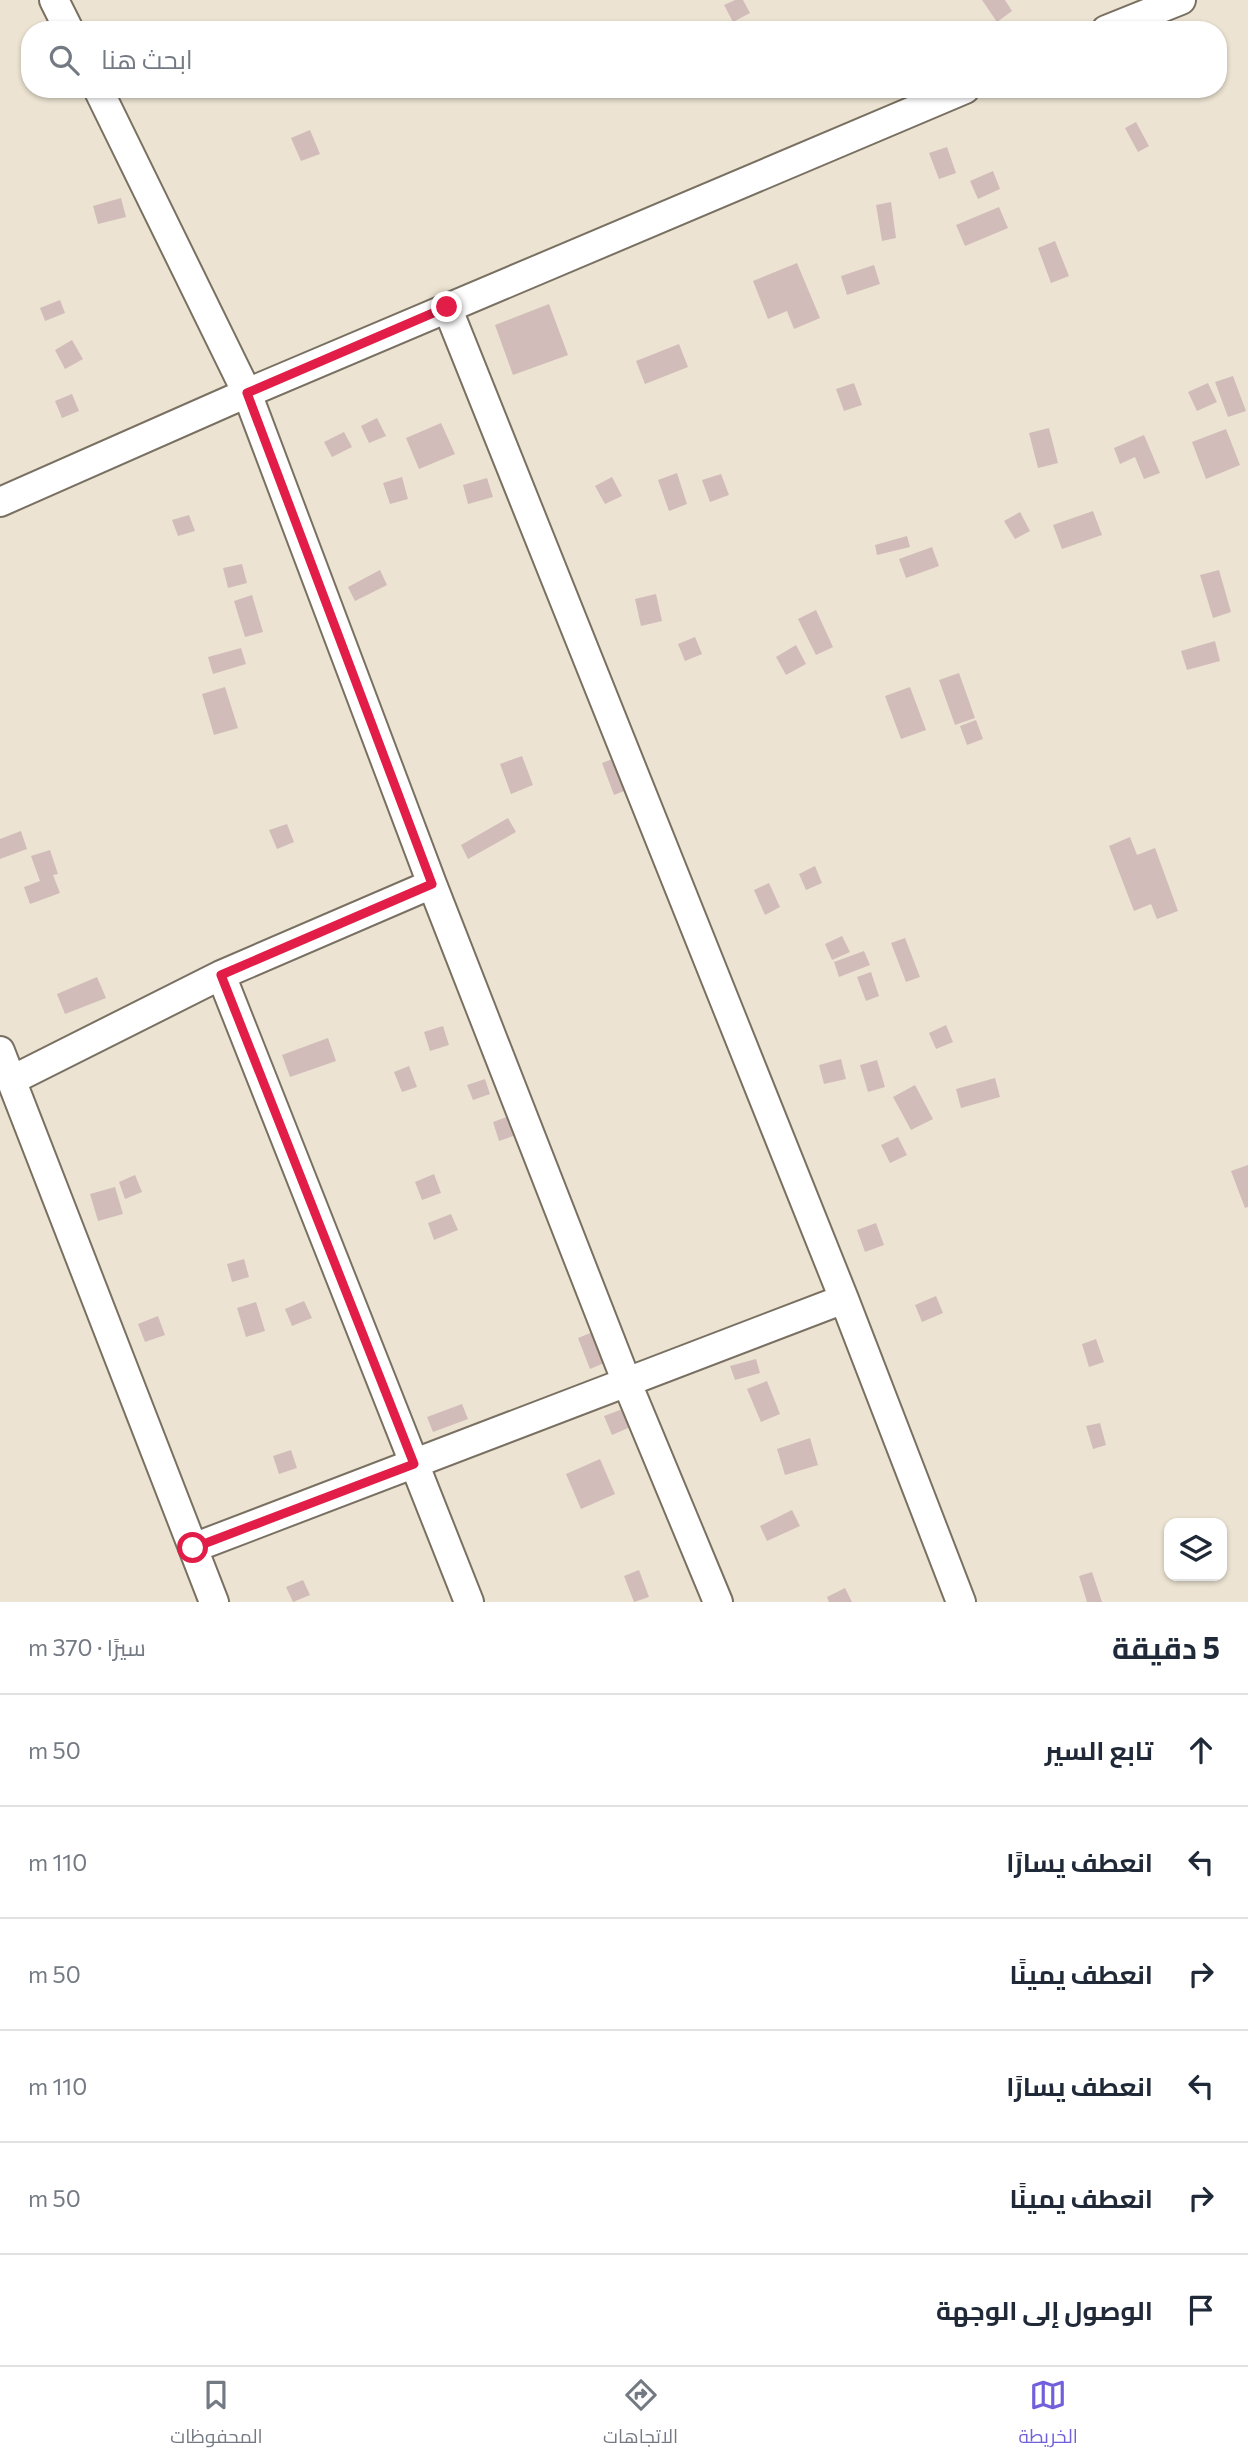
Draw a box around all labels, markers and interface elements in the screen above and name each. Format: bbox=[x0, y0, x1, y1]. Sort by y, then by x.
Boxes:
search box bbox=[21, 21, 1227, 98]
icon: search bbox=[45, 41, 83, 79]
text: ابحث هنا bbox=[101, 43, 193, 74]
route end bbox=[431, 291, 462, 322]
map controls bbox=[1164, 1518, 1227, 1581]
button: layers bbox=[1164, 1518, 1227, 1581]
route start bbox=[177, 1532, 208, 1563]
text: 5 دقيقة bbox=[1112, 1628, 1220, 1665]
text: سيرًا · 370 m bbox=[28, 1633, 146, 1661]
icon: ahead bbox=[1182, 1731, 1220, 1769]
text: تابع السير bbox=[1045, 1734, 1153, 1765]
text: 50 m bbox=[28, 1736, 81, 1764]
icon: left bbox=[1182, 1843, 1220, 1881]
text: انعطف يسارًا bbox=[1006, 1846, 1153, 1877]
text: 110 m bbox=[28, 1848, 87, 1876]
icon: right bbox=[1182, 1955, 1220, 1993]
text: انعطف يمينًا bbox=[1009, 1958, 1153, 1989]
text: 50 m bbox=[28, 1960, 81, 1988]
icon: left bbox=[1182, 2067, 1220, 2105]
text: انعطف يسارًا bbox=[1006, 2070, 1153, 2101]
text: 110 m bbox=[28, 2072, 87, 2100]
icon: right bbox=[1182, 2179, 1220, 2217]
text: انعطف يمينًا bbox=[1009, 2182, 1153, 2213]
text: 50 m bbox=[28, 2184, 81, 2212]
icon: arrive bbox=[1182, 2291, 1220, 2329]
text: الوصول إلى الوجهة bbox=[936, 2294, 1153, 2325]
tab: المحفوظات bbox=[170, 2376, 263, 2454]
tab: الاتجاهات bbox=[603, 2376, 678, 2454]
tab: الخريطة bbox=[1019, 2376, 1078, 2454]

